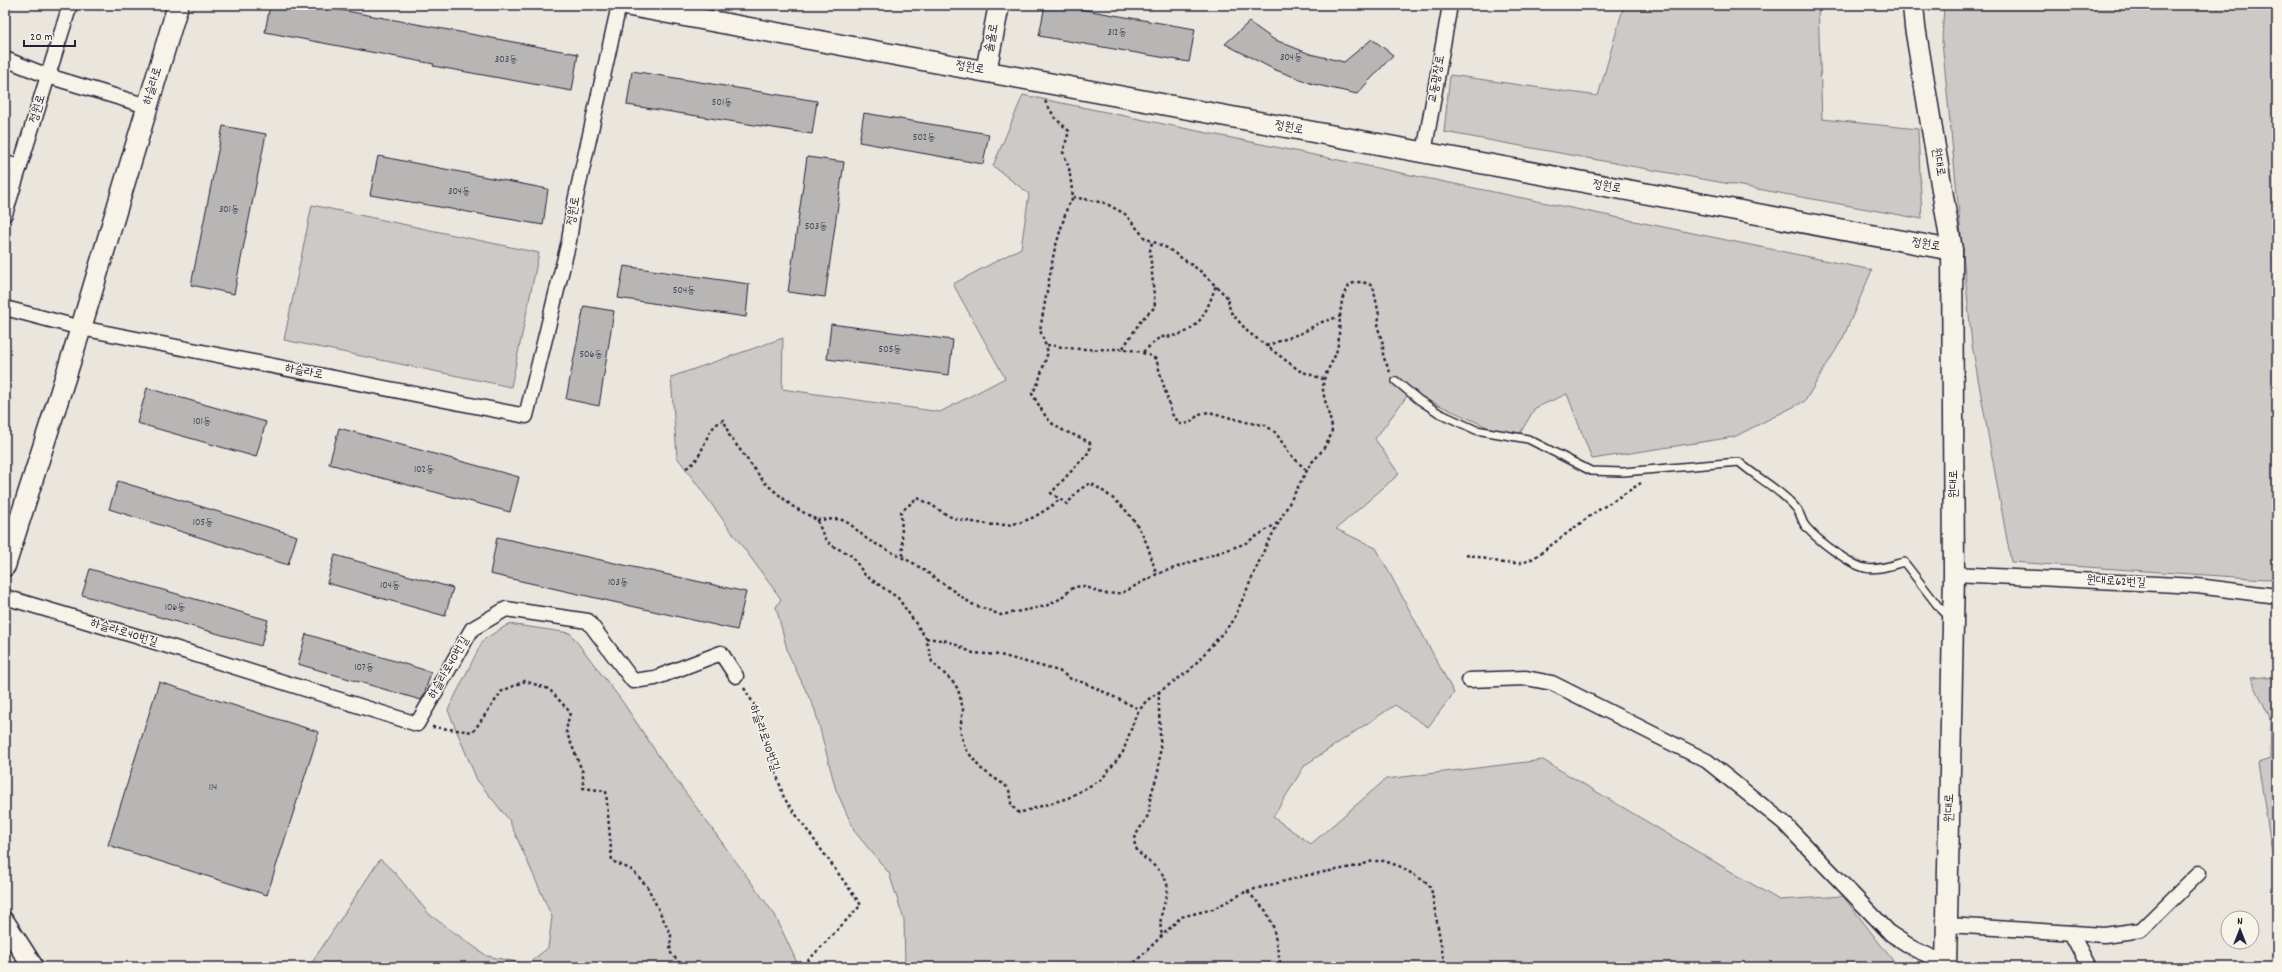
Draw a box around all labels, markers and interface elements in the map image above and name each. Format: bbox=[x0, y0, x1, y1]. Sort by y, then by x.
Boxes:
scale bar bbox=[24, 22, 75, 48]
street label: 솔올로 bbox=[981, 22, 1003, 54]
house number: 312동 bbox=[1107, 26, 1127, 40]
text: 20 m bbox=[30, 29, 53, 46]
house number: 304동 bbox=[1280, 51, 1302, 65]
house number: 303동 bbox=[495, 53, 517, 67]
street label: 교동광장로 bbox=[1424, 54, 1450, 104]
street label: 정원로 bbox=[954, 57, 986, 79]
street label: 하슬라로 bbox=[139, 65, 167, 107]
street label: 정원로 bbox=[26, 93, 50, 125]
house number: 501동 bbox=[712, 96, 732, 110]
street label: 정원로 bbox=[1273, 117, 1305, 139]
house number: 502동 bbox=[913, 131, 935, 145]
street label: 원대로 bbox=[1927, 146, 1949, 178]
street label: 정원로 bbox=[1591, 176, 1623, 198]
house number: 304동 bbox=[448, 185, 470, 199]
street label: 정원로 bbox=[563, 195, 585, 227]
house number: 301동 bbox=[219, 203, 239, 217]
house number: 503동 bbox=[805, 220, 827, 234]
street label: 정원로 bbox=[1910, 234, 1942, 256]
house number: 504동 bbox=[673, 284, 695, 298]
house number: 505동 bbox=[879, 343, 901, 357]
house number: 506동 bbox=[579, 348, 603, 362]
street label: 하슬라로 bbox=[283, 360, 325, 384]
house number: 101동 bbox=[193, 415, 211, 429]
house number: 102동 bbox=[414, 463, 434, 477]
street label: 원대로 bbox=[1946, 470, 1963, 498]
house number: 105동 bbox=[193, 516, 213, 530]
street label: 원대로62번길 bbox=[2086, 572, 2146, 592]
house number: 103동 bbox=[608, 576, 628, 590]
house number: 104동 bbox=[380, 579, 400, 593]
house number: 106동 bbox=[165, 601, 185, 615]
street label: 하슬라로40번길 bbox=[88, 615, 160, 651]
street label: 하슬라로40번길 bbox=[424, 633, 474, 702]
house number: 107동 bbox=[354, 661, 374, 675]
street label: 하슬라로40번길 bbox=[745, 702, 783, 774]
house number: 114 bbox=[209, 781, 217, 795]
street label: 원대로 bbox=[1941, 793, 1959, 823]
north arrow bbox=[2220, 910, 2260, 950]
text: N bbox=[2237, 914, 2243, 930]

